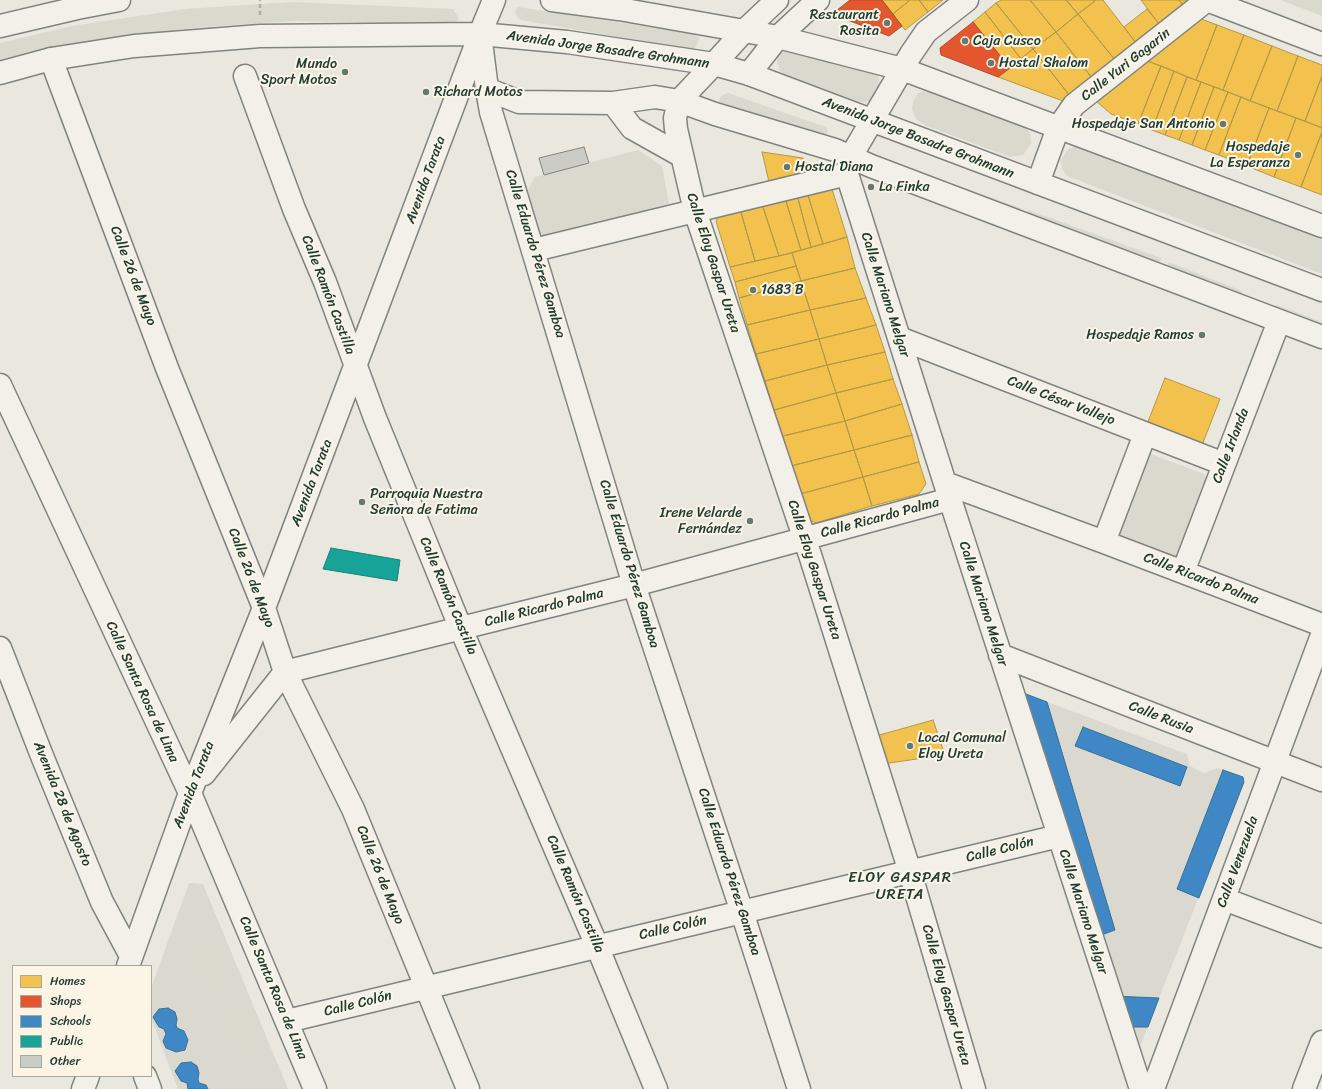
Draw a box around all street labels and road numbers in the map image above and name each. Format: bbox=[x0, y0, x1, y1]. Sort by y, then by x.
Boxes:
street label: Calle Yuri Gagarin bbox=[1078, 25, 1174, 105]
street label: Avenida Jorge Basadre Grohmann bbox=[506, 27, 710, 73]
street label: Avenida Jorge Basadre Grohmann bbox=[820, 94, 1016, 182]
street label: Avenida Tarata bbox=[402, 134, 450, 226]
street label: Calle Eduardo Pérez Gamboa bbox=[501, 168, 569, 340]
street label: Calle Eloy Gaspar Ureta bbox=[682, 191, 744, 335]
street label: Calle 26 de Mayo bbox=[106, 224, 160, 328]
street label: Calle Mariano Melgar bbox=[857, 230, 913, 360]
street label: Calle Ramón Castilla bbox=[298, 233, 358, 357]
street label: Calle César Vallejo bbox=[1005, 373, 1117, 429]
street label: Calle Irlanda bbox=[1209, 406, 1253, 486]
street label: Avenida Tarata bbox=[288, 437, 336, 529]
street label: Calle Eduardo Pérez Gamboa bbox=[595, 478, 663, 650]
street label: Calle Ricardo Palma bbox=[819, 494, 941, 542]
street label: Calle Eloy Gaspar Ureta bbox=[783, 498, 845, 642]
street label: Calle 26 de Mayo bbox=[224, 526, 278, 630]
street label: Calle Ramón Castilla bbox=[416, 535, 480, 657]
street label: Calle Mariano Melgar bbox=[955, 539, 1011, 669]
street label: Calle Ricardo Palma bbox=[1141, 549, 1261, 609]
street label: Calle Ricardo Palma bbox=[483, 585, 605, 631]
street label: Calle Santa Rosa de Lima bbox=[102, 619, 182, 765]
street label: Calle Rusia bbox=[1126, 698, 1196, 738]
street label: Avenida 28 de Agosto bbox=[29, 739, 95, 869]
street label: Avenida Tarata bbox=[170, 739, 218, 831]
street label: Calle Eduardo Pérez Gamboa bbox=[694, 786, 764, 958]
street label: Calle Venezuela bbox=[1214, 814, 1262, 910]
street label: Calle 26 de Mayo bbox=[352, 823, 408, 927]
street label: Calle Ramón Castilla bbox=[543, 833, 607, 955]
street label: Calle Colón bbox=[964, 833, 1036, 867]
street label: Calle Mariano Melgar bbox=[1055, 847, 1111, 977]
street label: Calle Colón bbox=[637, 912, 709, 944]
street label: Calle Santa Rosa de Lima bbox=[235, 914, 311, 1062]
street label: Calle Eloy Gaspar Ureta bbox=[918, 923, 974, 1067]
street label: Calle Colón bbox=[322, 987, 394, 1021]

